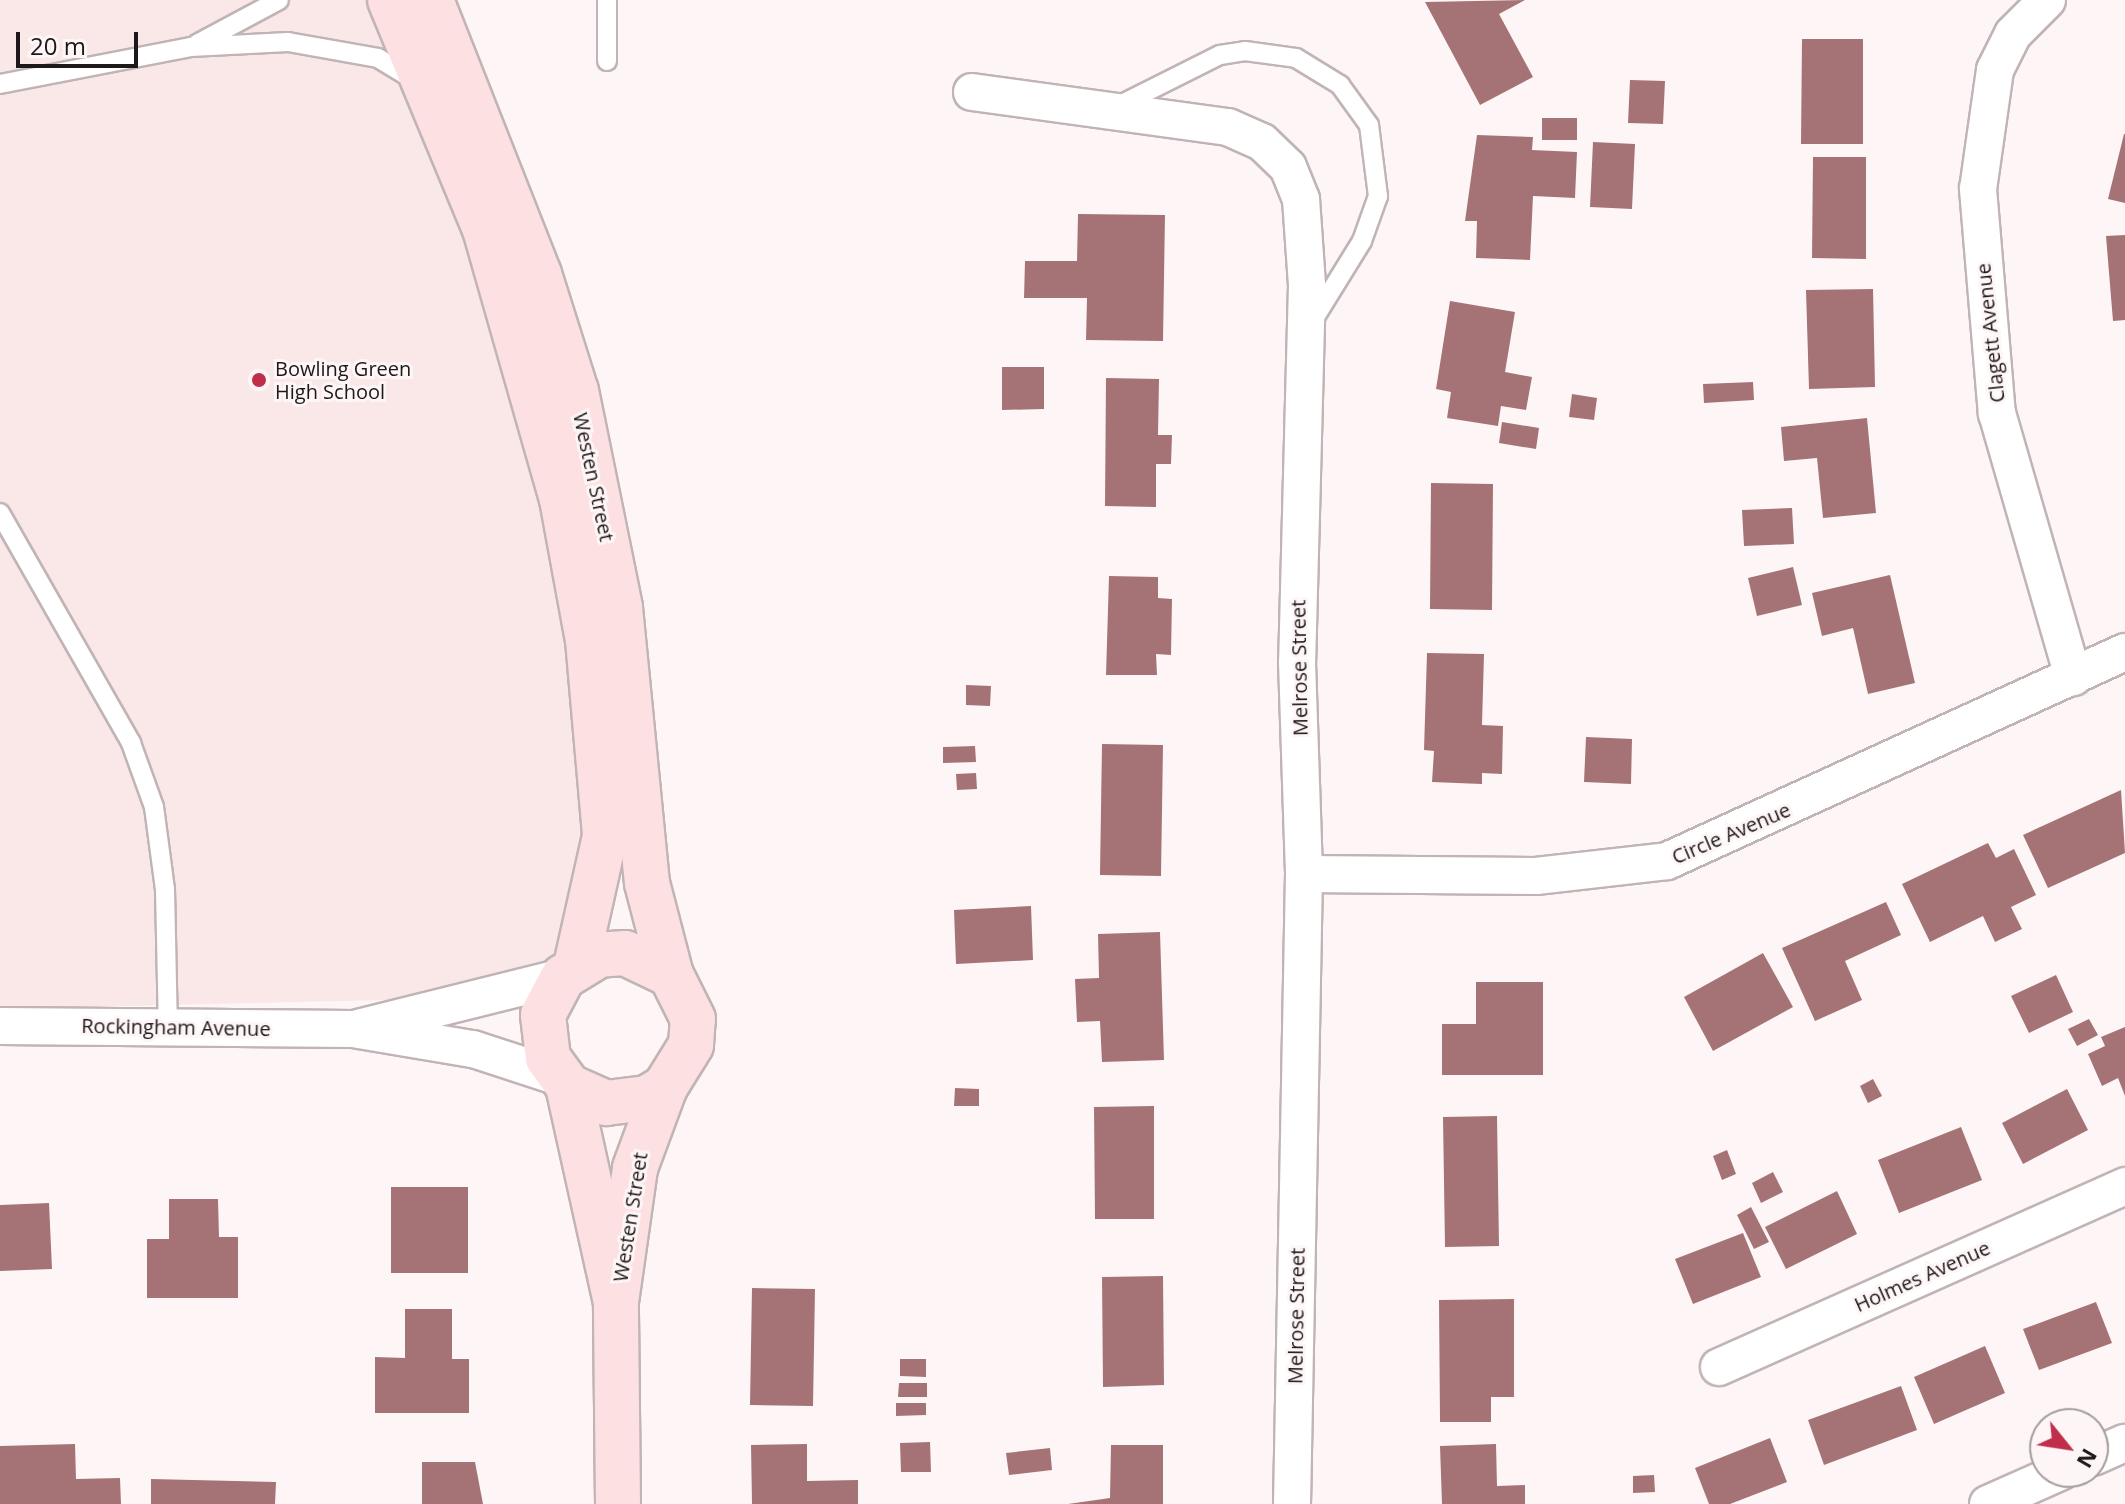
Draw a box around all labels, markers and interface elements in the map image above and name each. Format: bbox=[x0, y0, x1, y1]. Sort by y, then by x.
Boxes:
scale bar bbox=[20, 16, 142, 66]
text: 20 m bbox=[30, 29, 86, 62]
street label: Clagett Avenue bbox=[1971, 262, 2009, 404]
place label: Bowling Green High School bbox=[275, 356, 411, 403]
marker: Bowling Green High School bbox=[250, 371, 268, 389]
street label: Westen Street bbox=[569, 410, 619, 544]
street label: Melrose Street bbox=[1286, 600, 1312, 736]
street label: Circle Avenue bbox=[1668, 797, 1794, 869]
street label: Rockingham Avenue bbox=[81, 1013, 271, 1041]
street label: Westen Street bbox=[608, 1150, 652, 1284]
street label: Holmes Avenue bbox=[1850, 1235, 1994, 1317]
street label: Melrose Street bbox=[1283, 1248, 1309, 1384]
north arrow bbox=[2029, 1408, 2109, 1488]
text: N bbox=[2071, 1444, 2106, 1474]

